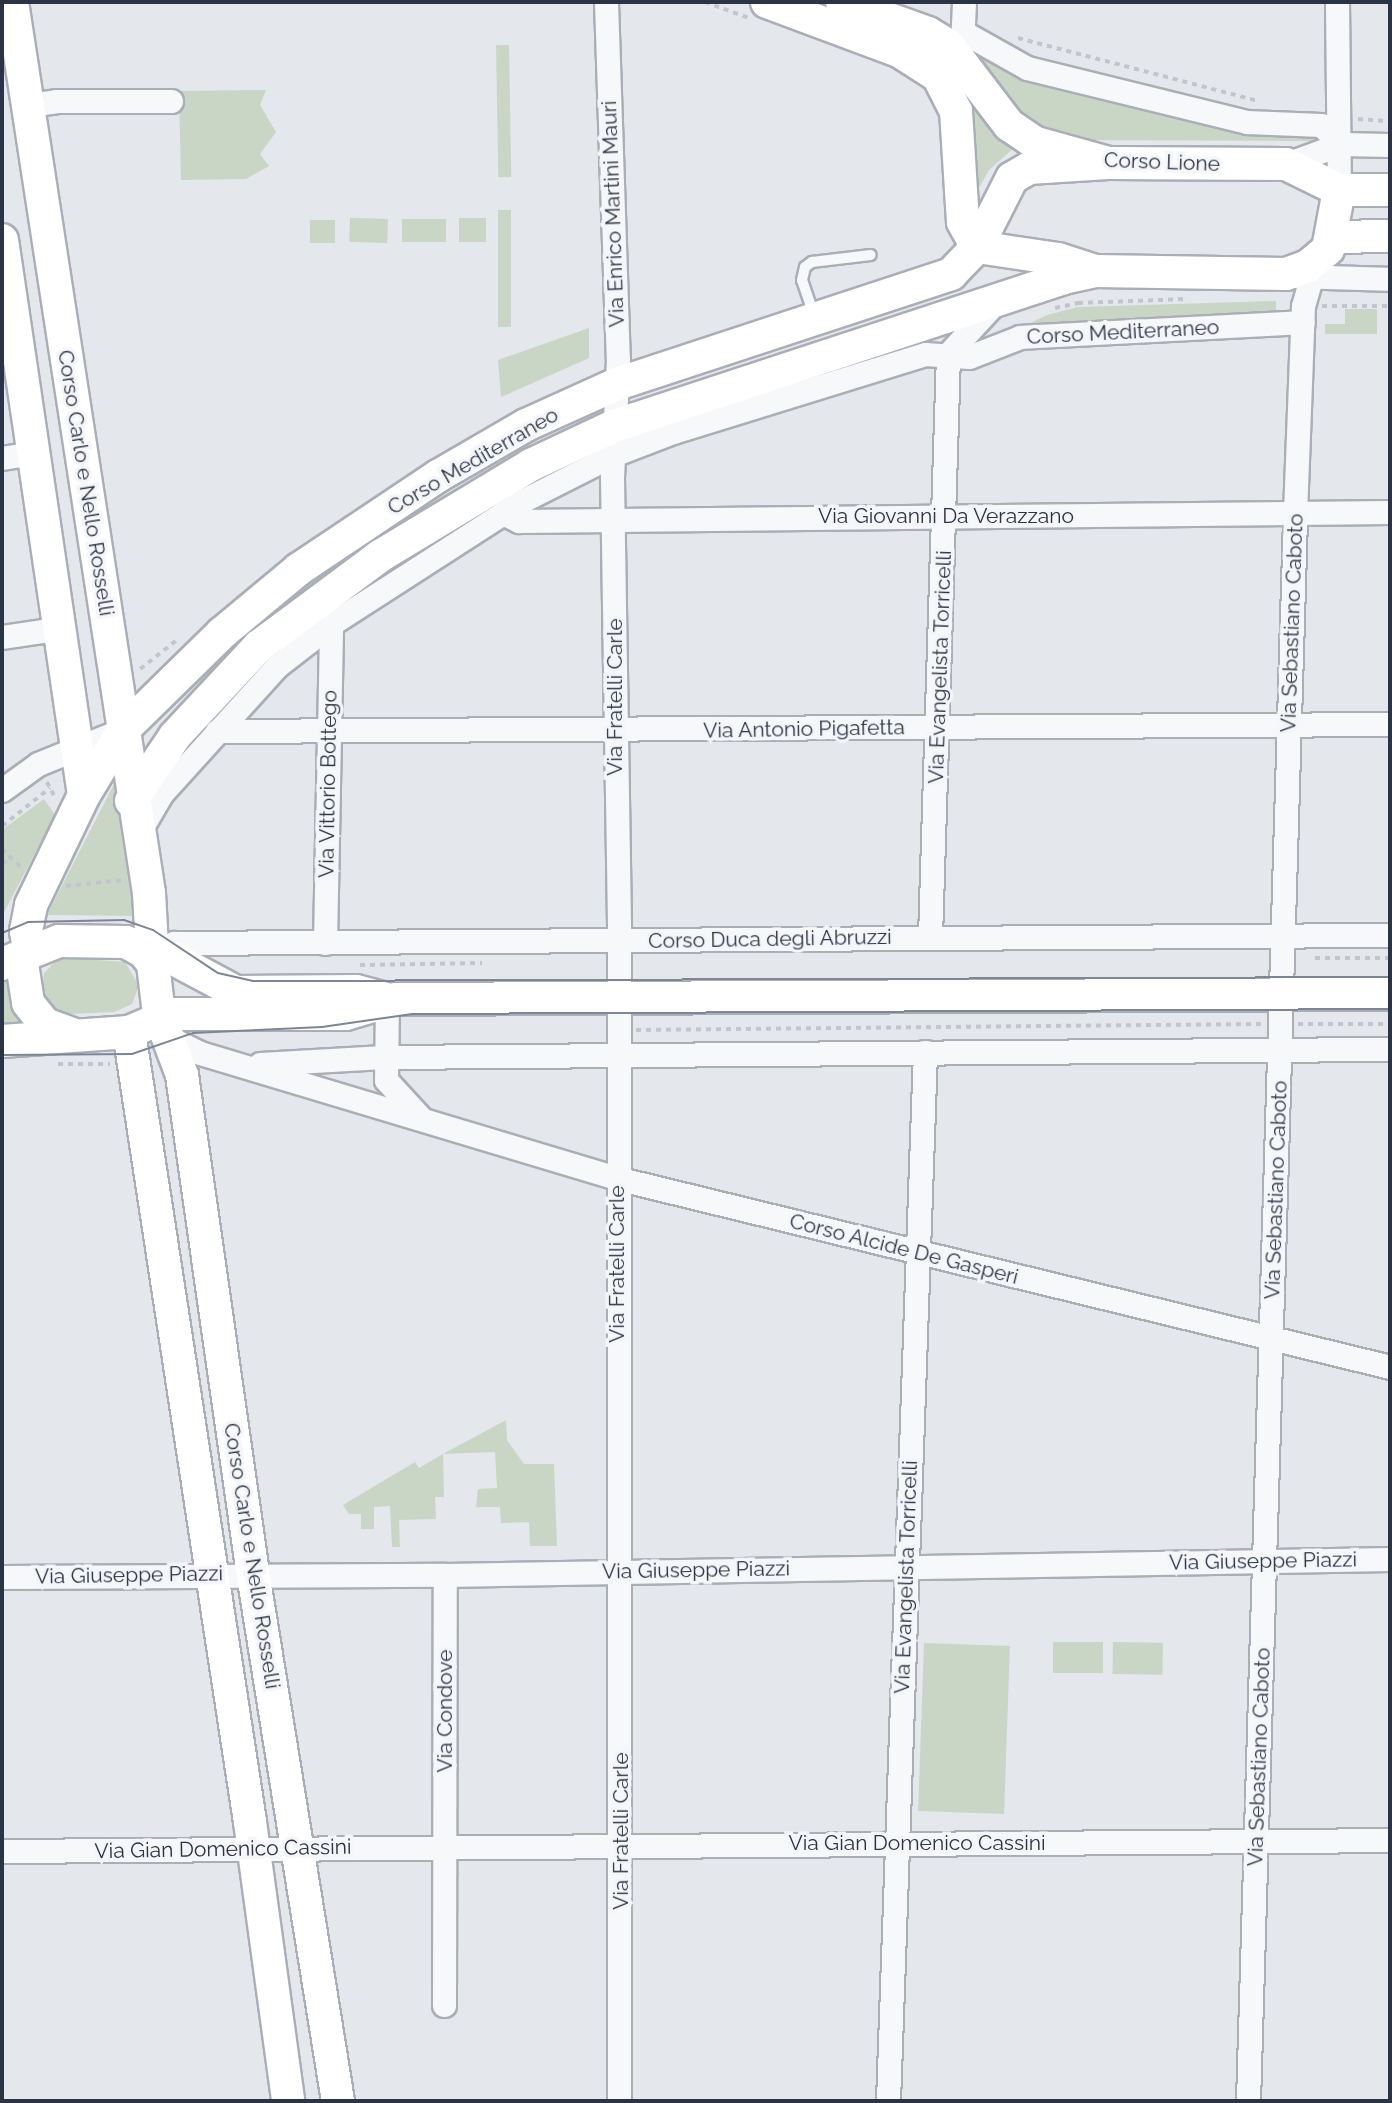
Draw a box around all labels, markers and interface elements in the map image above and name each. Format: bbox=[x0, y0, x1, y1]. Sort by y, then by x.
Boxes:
street label: Via Enrico Martini Mauri bbox=[596, 100, 630, 328]
street label: Corso Lione bbox=[1104, 147, 1220, 177]
street label: Corso Mediterraneo bbox=[1026, 314, 1220, 350]
street label: Corso Carlo e Nello Rosselli bbox=[53, 348, 119, 618]
street label: Corso Mediterraneo bbox=[383, 402, 563, 520]
street label: Via Giovanni Da Verazzano bbox=[818, 503, 1074, 529]
street label: Via Sebastiano Caboto bbox=[1276, 513, 1308, 733]
street label: Via Evangelista Torricelli bbox=[923, 550, 957, 784]
street label: Via Fratelli Carle bbox=[602, 618, 628, 776]
street label: Via Vittorio Bottego bbox=[314, 689, 342, 879]
street label: Via Antonio Pigafetta bbox=[703, 715, 905, 743]
street label: Corso Duca degli Abruzzi bbox=[648, 924, 892, 954]
street label: Via Sebastiano Caboto bbox=[1260, 1080, 1292, 1300]
street label: Via Fratelli Carle bbox=[604, 1185, 630, 1343]
street label: Corso Alcide De Gasperi bbox=[787, 1208, 1021, 1290]
street label: Corso Carlo e Nello Rosselli bbox=[219, 1421, 285, 1691]
street label: Via Evangelista Torricelli bbox=[889, 1460, 923, 1694]
street label: Via Giuseppe Piazzi bbox=[1169, 1547, 1357, 1575]
street label: Via Giuseppe Piazzi bbox=[602, 1556, 790, 1584]
street label: Via Giuseppe Piazzi bbox=[35, 1561, 223, 1589]
street label: Via Sebastiano Caboto bbox=[1243, 1647, 1275, 1867]
street label: Via Condove bbox=[432, 1649, 458, 1773]
street label: Via Fratelli Carle bbox=[608, 1752, 634, 1910]
street label: Via Gian Domenico Cassini bbox=[788, 1830, 1046, 1856]
street label: Via Gian Domenico Cassini bbox=[94, 1834, 352, 1864]

